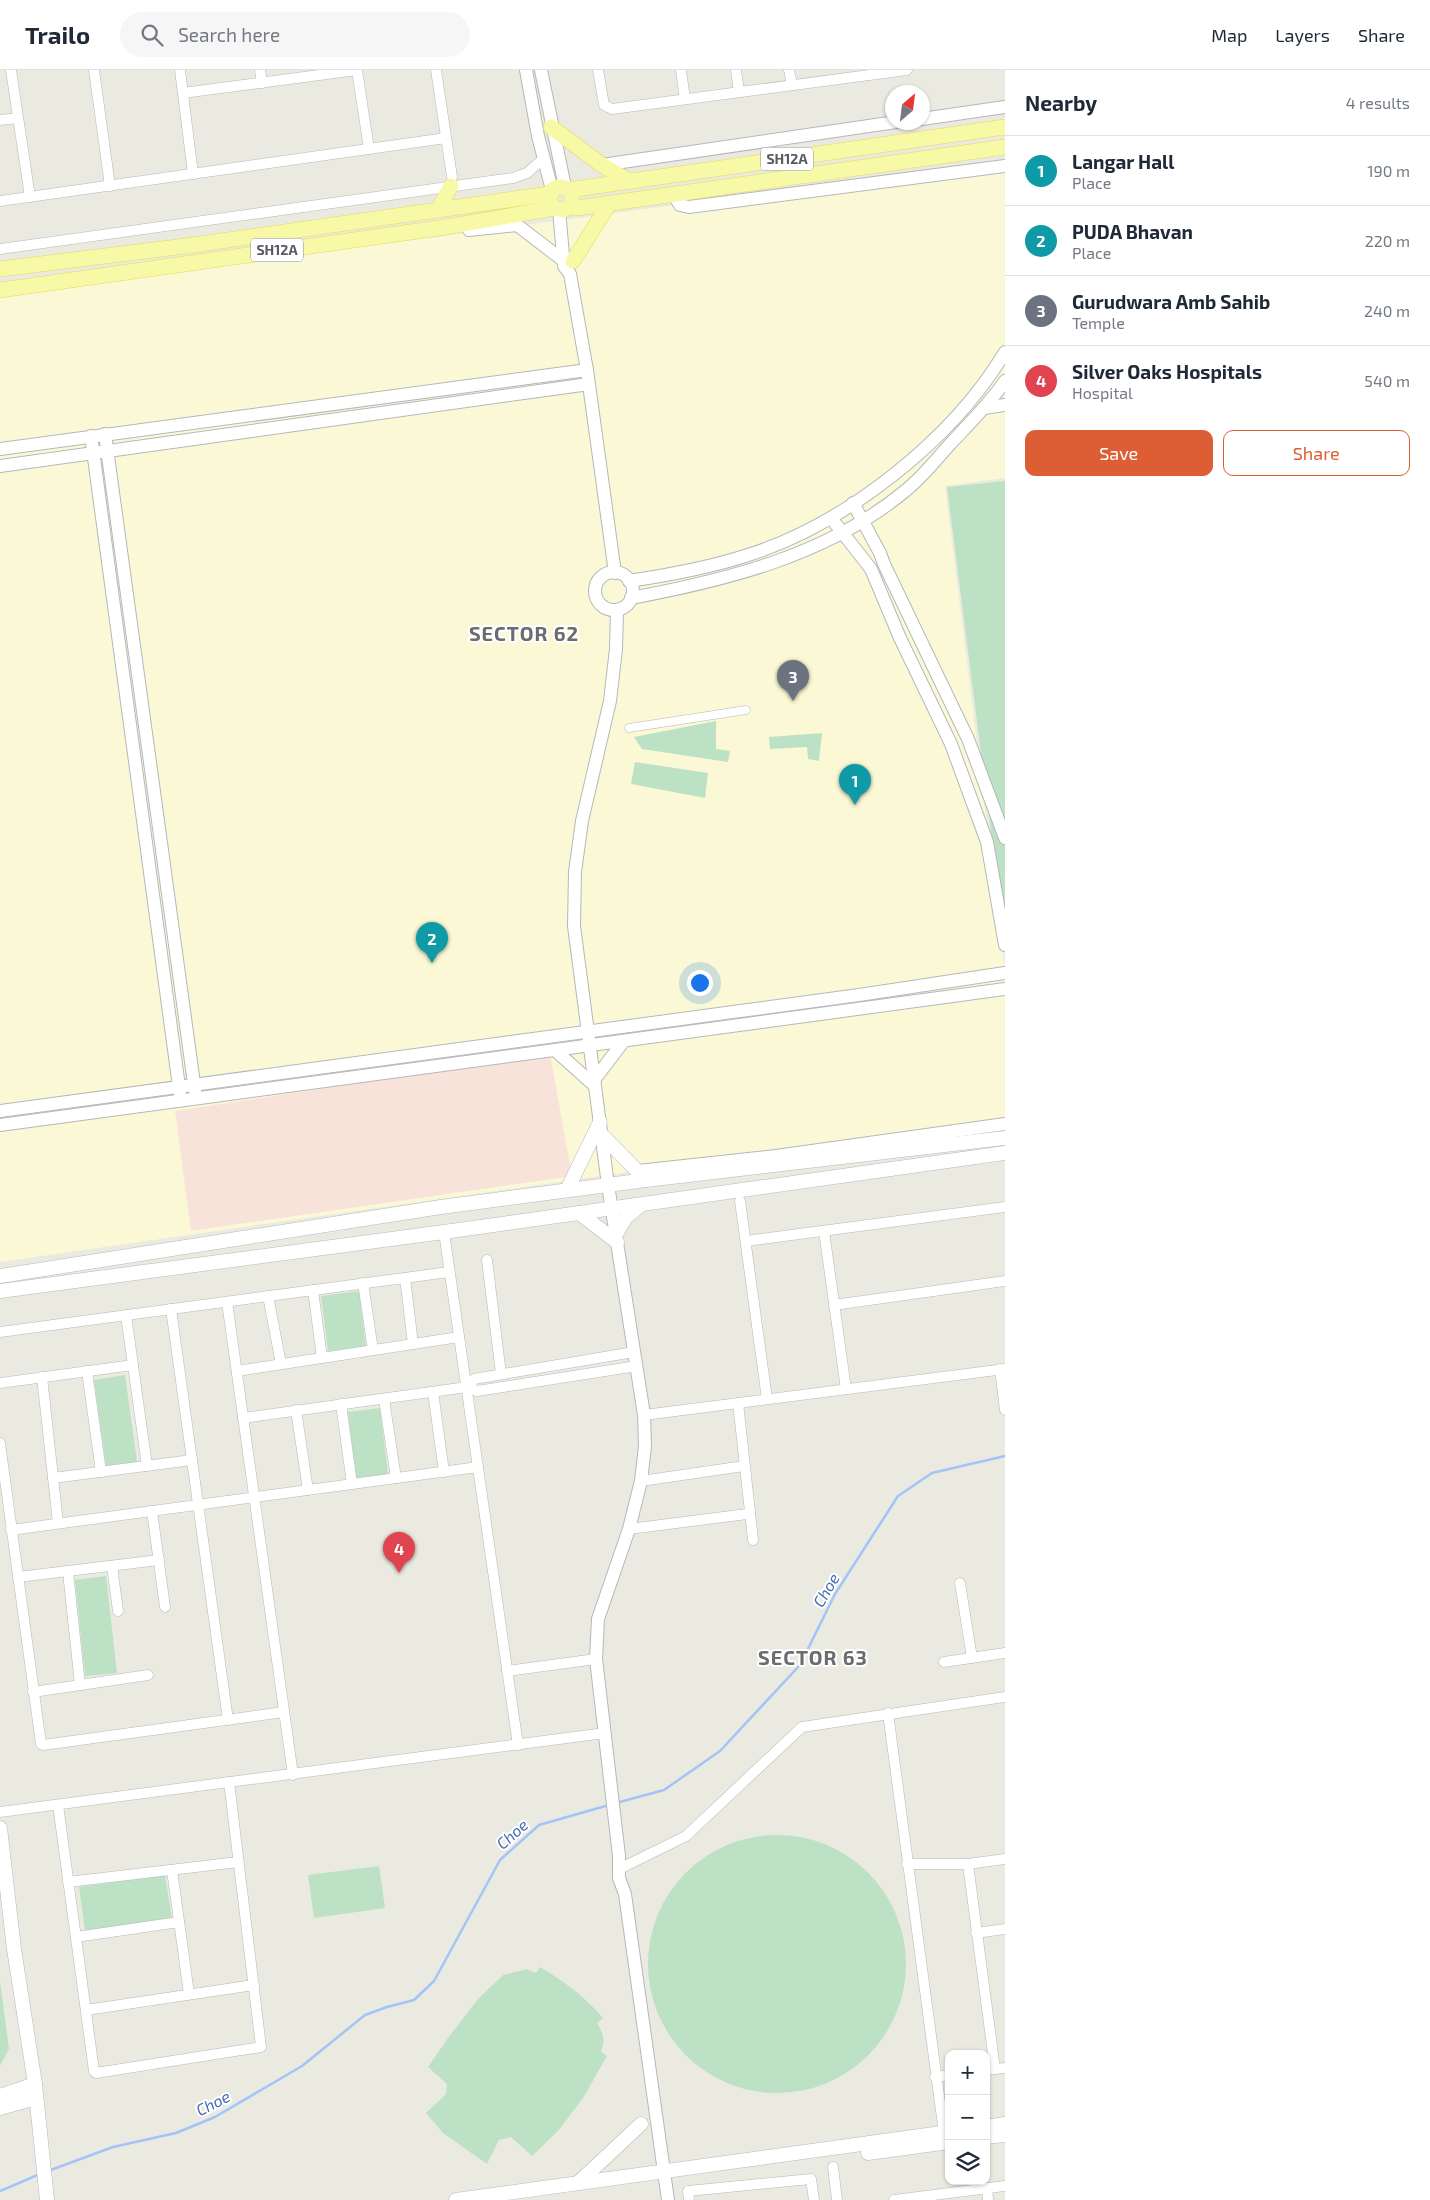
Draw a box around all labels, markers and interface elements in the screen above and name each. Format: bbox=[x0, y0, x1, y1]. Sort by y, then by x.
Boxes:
search box bbox=[120, 12, 470, 57]
text: Trailo bbox=[25, 20, 90, 49]
icon: search bbox=[138, 21, 166, 49]
text: Search here bbox=[178, 23, 280, 46]
text: Map bbox=[1211, 24, 1247, 46]
text: Layers bbox=[1275, 24, 1330, 46]
text: Share bbox=[1358, 24, 1405, 46]
north arrow bbox=[885, 85, 930, 130]
text: Nearby bbox=[1025, 90, 1097, 115]
text: 4 results bbox=[1346, 93, 1410, 112]
road number: SH12A bbox=[761, 148, 813, 170]
text: Langar Hall bbox=[1072, 150, 1175, 173]
text: 1 bbox=[1038, 161, 1044, 180]
text: 190 m bbox=[1367, 161, 1410, 180]
text: Place bbox=[1072, 173, 1111, 192]
text: PUDA Bhavan bbox=[1072, 220, 1193, 243]
text: 2 bbox=[1036, 231, 1046, 250]
text: 220 m bbox=[1365, 231, 1410, 250]
road number: SH12A bbox=[251, 238, 303, 262]
text: Place bbox=[1072, 243, 1111, 262]
text: Gurudwara Amb Sahib bbox=[1072, 290, 1270, 313]
text: 3 bbox=[1036, 301, 1046, 320]
text: 240 m bbox=[1364, 301, 1410, 320]
text: Temple bbox=[1072, 313, 1125, 332]
text: Silver Oaks Hospitals bbox=[1072, 360, 1262, 383]
text: 4 bbox=[1036, 371, 1046, 390]
text: 540 m bbox=[1364, 371, 1410, 390]
text: Hospital bbox=[1072, 383, 1133, 402]
button: Save bbox=[1025, 430, 1213, 476]
button: Share bbox=[1223, 430, 1410, 476]
district label: SECTOR 62 bbox=[469, 621, 579, 645]
pin: 3 bbox=[777, 660, 809, 701]
pin: 1 bbox=[839, 764, 871, 805]
pin: 2 bbox=[416, 922, 448, 963]
your location bbox=[687, 970, 713, 996]
pin: 4 bbox=[383, 1532, 415, 1573]
water label: Choe bbox=[808, 1569, 843, 1610]
district label: SECTOR 63 bbox=[758, 1645, 868, 1669]
water label: Choe bbox=[492, 1814, 532, 1853]
map controls bbox=[945, 2050, 990, 2185]
button: + bbox=[945, 2050, 990, 2095]
water label: Choe bbox=[192, 2086, 233, 2119]
button: − bbox=[945, 2095, 990, 2140]
button: layers bbox=[945, 2140, 990, 2185]

